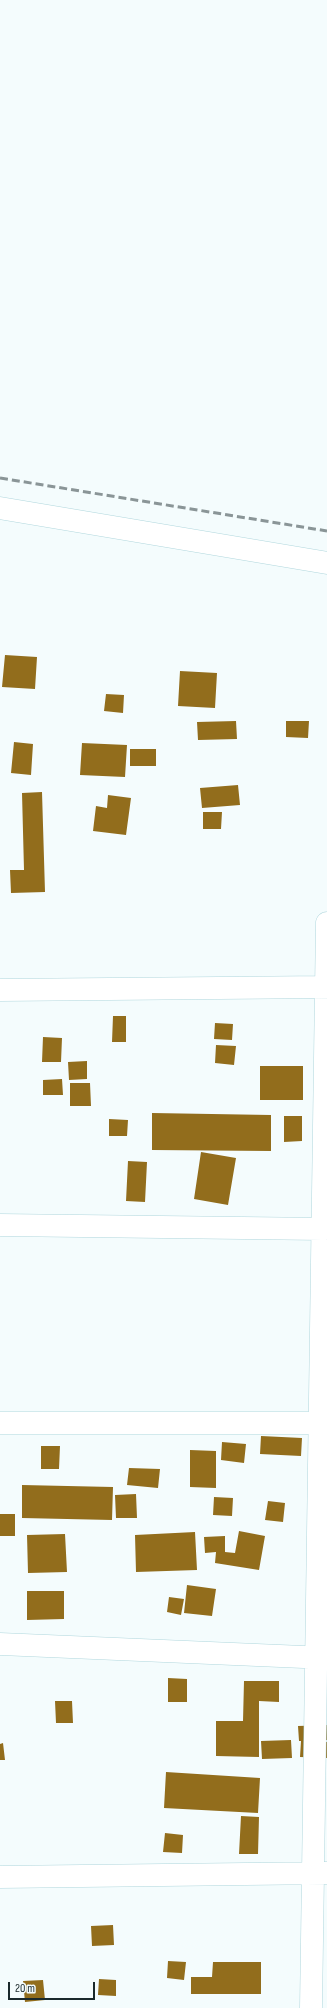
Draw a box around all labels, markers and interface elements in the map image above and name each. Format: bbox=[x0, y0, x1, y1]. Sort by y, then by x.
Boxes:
scale bar bbox=[10, 1974, 97, 2000]
text: 20 m bbox=[15, 1981, 35, 1996]

